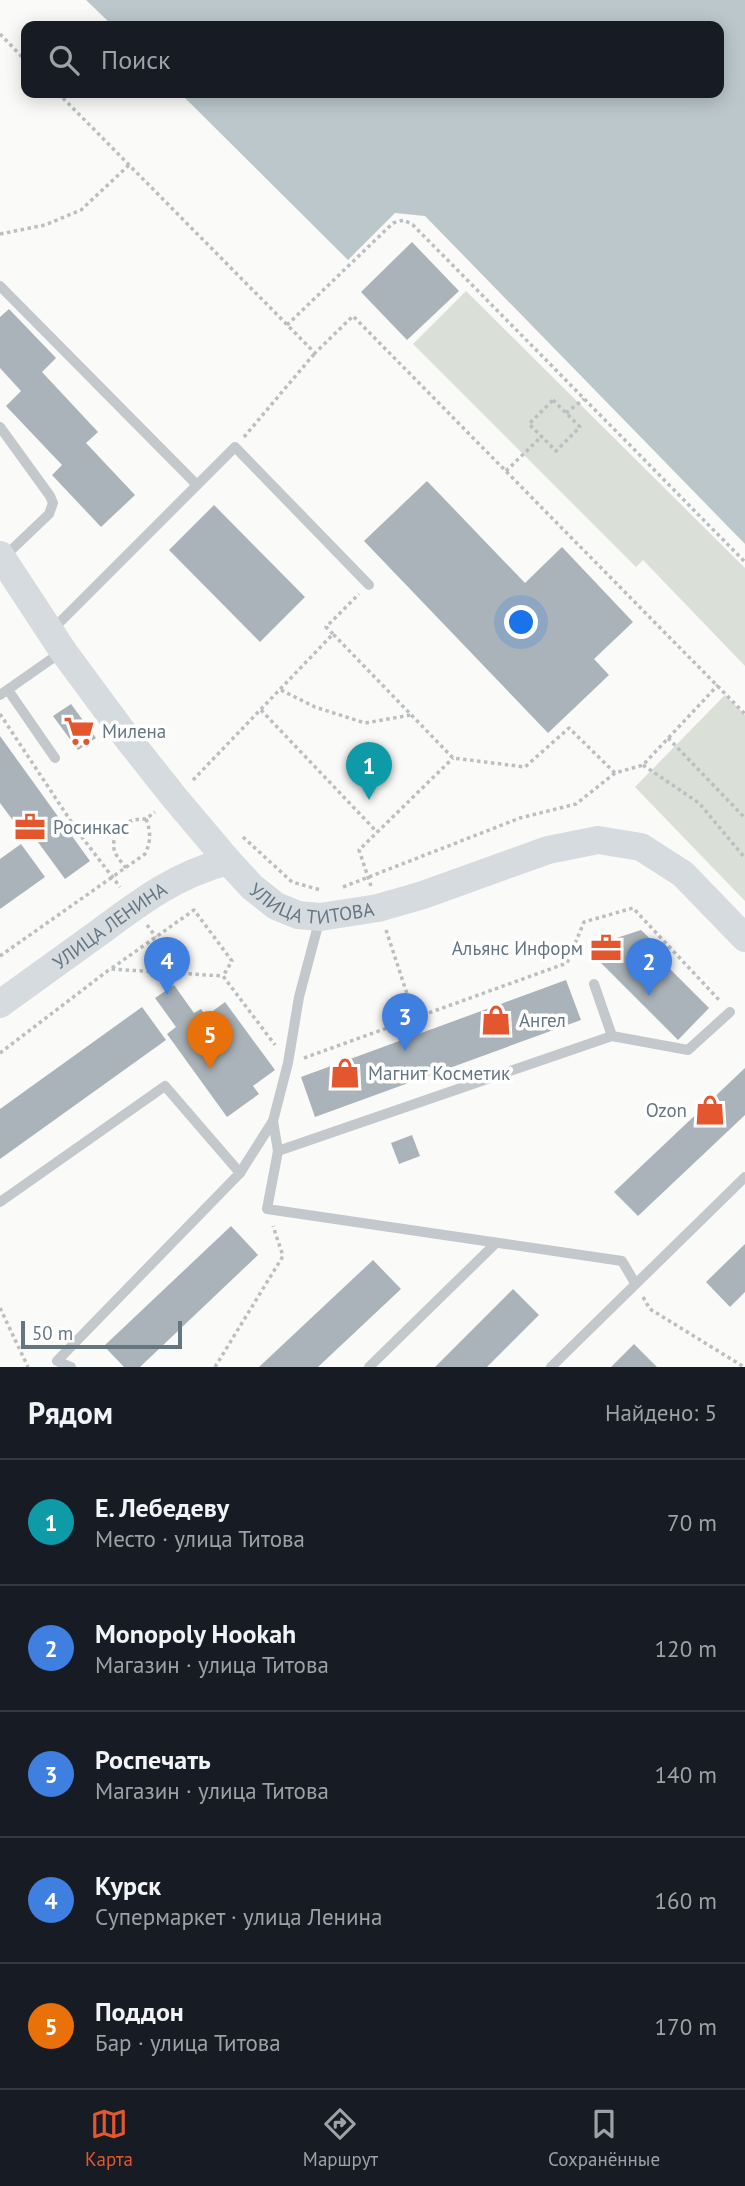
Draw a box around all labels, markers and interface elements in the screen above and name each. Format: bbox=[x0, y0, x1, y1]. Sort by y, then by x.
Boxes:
search box bbox=[21, 21, 724, 98]
icon: search bbox=[45, 41, 83, 79]
text: Поиск bbox=[101, 43, 170, 76]
your location bbox=[504, 605, 538, 639]
supermarket icon: Милена bbox=[62, 714, 96, 748]
place label: Милена bbox=[102, 719, 166, 743]
pin: 1 bbox=[346, 742, 392, 800]
office icon: Росинкас bbox=[13, 810, 47, 844]
place label: Росинкас bbox=[53, 815, 129, 839]
street label: УЛИЦА ЛЕНИНА bbox=[48, 877, 171, 974]
street label: УЛИЦА ТИТОВА bbox=[245, 878, 376, 929]
office icon: Альянс Информ bbox=[589, 931, 623, 965]
place label: Альянс Информ bbox=[452, 936, 583, 960]
pin: 4 bbox=[144, 937, 190, 995]
pin: 2 bbox=[626, 938, 672, 996]
pin: 3 bbox=[382, 993, 428, 1051]
shop icon: Ангел bbox=[479, 1003, 513, 1037]
place label: Ангел bbox=[519, 1008, 566, 1032]
pin: 5 bbox=[187, 1011, 233, 1069]
shop icon: Магнит Косметик bbox=[328, 1056, 362, 1090]
place label: Магнит Косметик bbox=[368, 1061, 510, 1085]
shop icon: Ozon bbox=[693, 1093, 727, 1127]
place label: Ozon bbox=[646, 1098, 687, 1122]
scale bar bbox=[21, 1318, 182, 1350]
text: 50 m bbox=[32, 1321, 73, 1345]
text: Рядом bbox=[28, 1393, 113, 1432]
text: Найдено: 5 bbox=[605, 1398, 717, 1427]
text: Е. Лебедеву bbox=[95, 1491, 229, 1524]
text: 1 bbox=[44, 1508, 58, 1537]
text: 70 m bbox=[667, 1508, 717, 1537]
text: Место · улица Титова bbox=[95, 1524, 305, 1553]
text: Monopoly Hookah bbox=[95, 1617, 296, 1650]
text: 2 bbox=[44, 1634, 58, 1663]
text: 120 m bbox=[655, 1634, 717, 1663]
text: Магазин · улица Титова bbox=[95, 1650, 329, 1679]
text: Роспечать bbox=[95, 1743, 211, 1776]
text: 3 bbox=[44, 1760, 58, 1789]
text: 140 m bbox=[655, 1760, 717, 1789]
text: Магазин · улица Титова bbox=[95, 1776, 329, 1805]
text: Курск bbox=[95, 1869, 161, 1902]
text: 4 bbox=[44, 1886, 58, 1915]
text: 160 m bbox=[655, 1886, 717, 1915]
text: Супермаркет · улица Ленина bbox=[95, 1902, 382, 1931]
text: Поддон bbox=[95, 1995, 184, 2028]
text: 5 bbox=[44, 2012, 58, 2041]
text: 170 m bbox=[655, 2012, 717, 2041]
text: Бар · улица Титова bbox=[95, 2028, 281, 2057]
tab: Карта bbox=[85, 2105, 133, 2171]
tab: Маршрут bbox=[303, 2105, 378, 2171]
tab: Сохранённые bbox=[548, 2105, 660, 2171]

